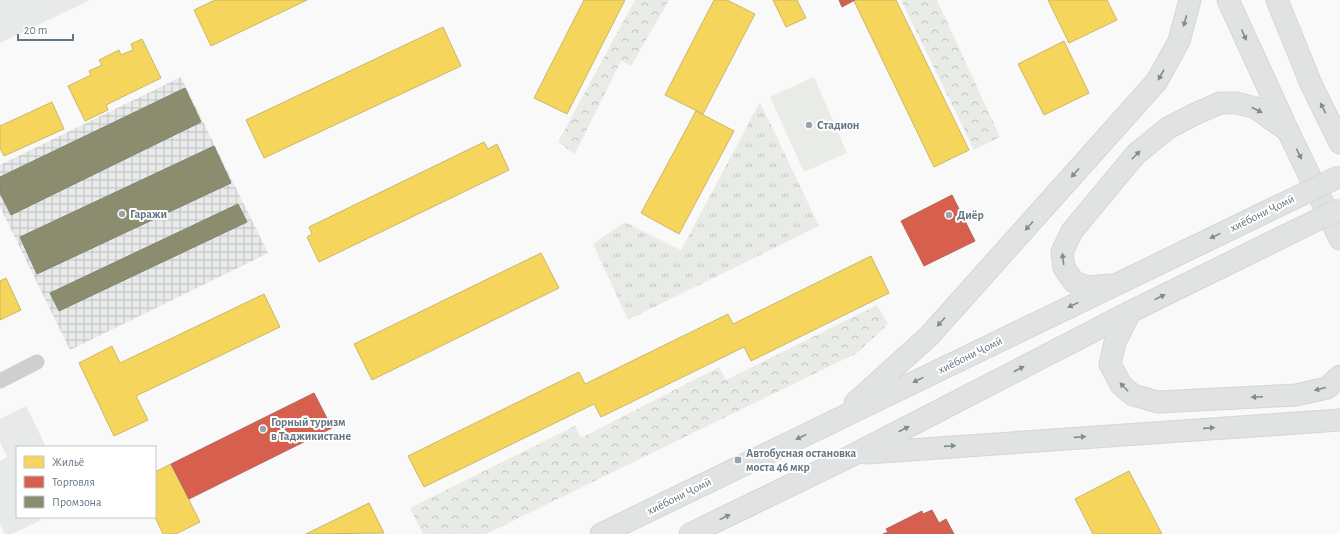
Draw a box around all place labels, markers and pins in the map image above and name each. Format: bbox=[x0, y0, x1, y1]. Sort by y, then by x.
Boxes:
place label: Стадион bbox=[817, 119, 859, 131]
marker: Стадион bbox=[804, 120, 814, 130]
place label: Гаражи bbox=[130, 208, 167, 220]
marker: Гаражи bbox=[117, 209, 127, 219]
place label: Диёр bbox=[957, 209, 984, 221]
marker: Диёр bbox=[944, 210, 954, 220]
place label: Горный туризм в Таджикистане bbox=[271, 416, 351, 442]
marker: Горный туризм в Таджикистане bbox=[258, 424, 268, 434]
place label: Автобусная остановка моста 46 мкр bbox=[746, 447, 856, 473]
marker: Автобусная остановка моста 46 мкр bbox=[733, 455, 743, 465]

